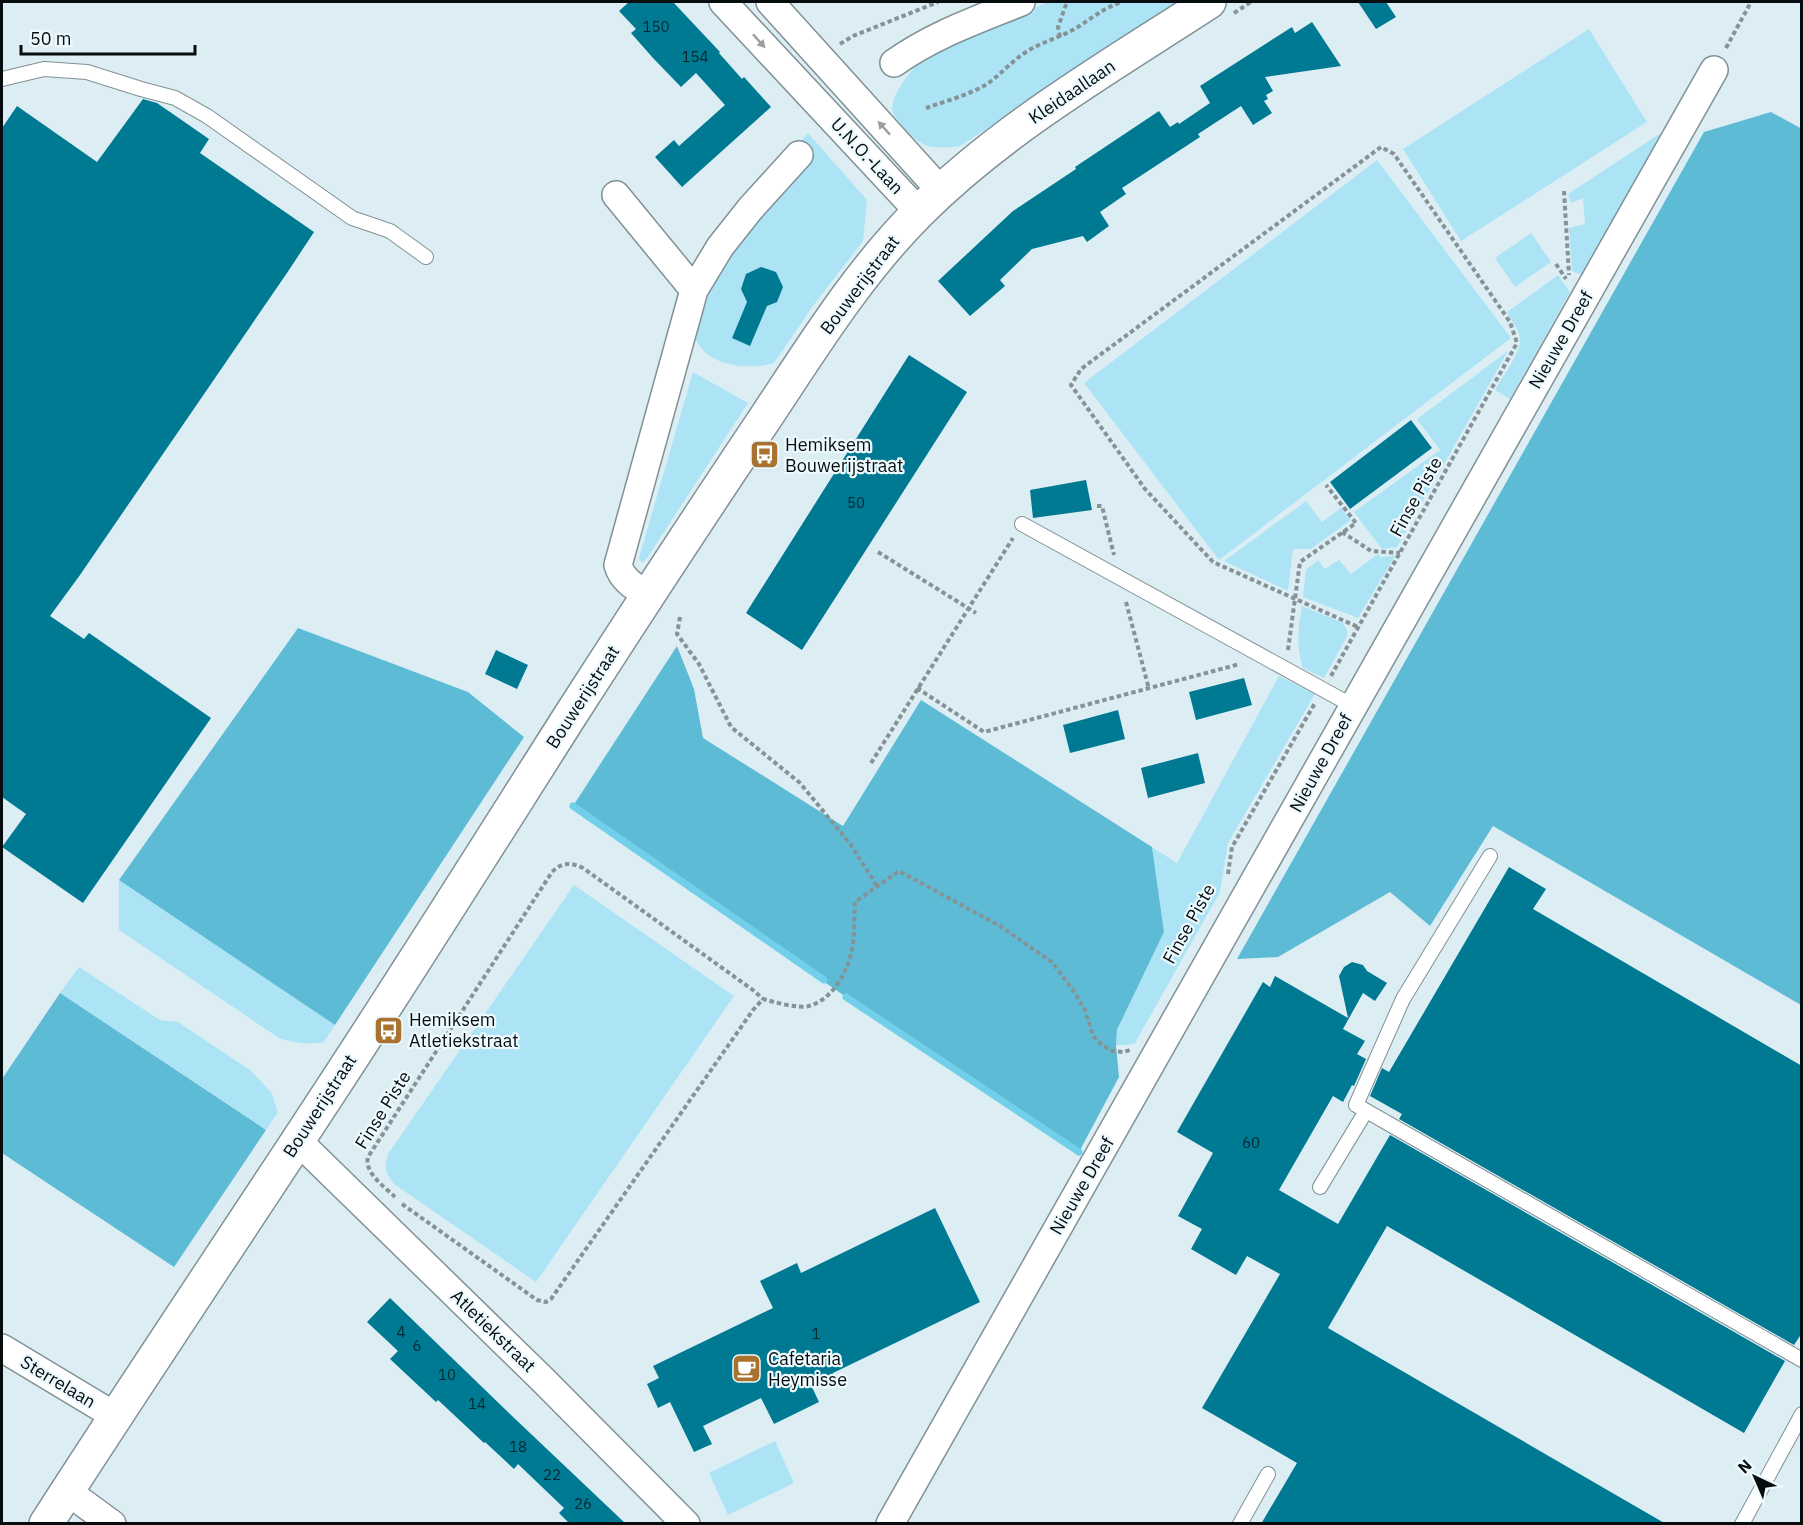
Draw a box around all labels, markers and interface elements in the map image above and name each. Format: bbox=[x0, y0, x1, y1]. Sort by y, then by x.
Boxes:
house number: 150 bbox=[642, 17, 670, 36]
scale bar bbox=[21, 18, 195, 56]
text: 50 m bbox=[30, 27, 72, 50]
one-way arrow bbox=[752, 34, 766, 48]
house number: 154 bbox=[681, 47, 709, 66]
street label: Kleidaallaan bbox=[1024, 54, 1119, 129]
street label: U.N.O.-Laan bbox=[826, 113, 909, 199]
one-way arrow bbox=[877, 121, 891, 136]
street label: Bouwerijstraat bbox=[815, 231, 904, 339]
street label: Nieuwe Dreef bbox=[1523, 286, 1598, 393]
place label: Hemiksem Bouwerijstraat bbox=[785, 433, 903, 477]
bus stop icon: Hemiksem Bouwerijstraat bbox=[748, 439, 780, 471]
street label: Finse Piste bbox=[1384, 453, 1447, 541]
house number: 50 bbox=[847, 493, 865, 512]
street label: Bouwerijstraat bbox=[541, 641, 624, 753]
street label: Nieuwe Dreef bbox=[1284, 709, 1357, 816]
street label: Finse Piste bbox=[1157, 880, 1220, 968]
place label: Hemiksem Atletiekstraat bbox=[409, 1008, 519, 1052]
bus stop icon: Hemiksem Atletiekstraat bbox=[372, 1014, 404, 1046]
street label: Bouwerijstraat bbox=[278, 1050, 361, 1162]
street label: Finse Piste bbox=[350, 1066, 416, 1153]
street label: Nieuwe Dreef bbox=[1044, 1132, 1119, 1239]
house number: 60 bbox=[1242, 1133, 1260, 1152]
street label: Atletiekstraat bbox=[446, 1284, 541, 1377]
house number: 4 bbox=[396, 1322, 406, 1341]
house number: 1 bbox=[811, 1324, 821, 1343]
house number: 6 bbox=[412, 1336, 422, 1355]
place label: Cafetaria Heymisse bbox=[768, 1347, 847, 1391]
street label: Sterrelaan bbox=[16, 1350, 100, 1413]
cafe icon: Cafetaria Heymisse bbox=[731, 1353, 763, 1385]
house number: 10 bbox=[438, 1365, 456, 1384]
house number: 14 bbox=[468, 1394, 486, 1413]
house number: 18 bbox=[509, 1437, 527, 1456]
north arrow bbox=[1725, 1447, 1785, 1507]
text: N bbox=[1733, 1455, 1756, 1477]
house number: 22 bbox=[543, 1465, 561, 1484]
house number: 26 bbox=[574, 1494, 592, 1513]

